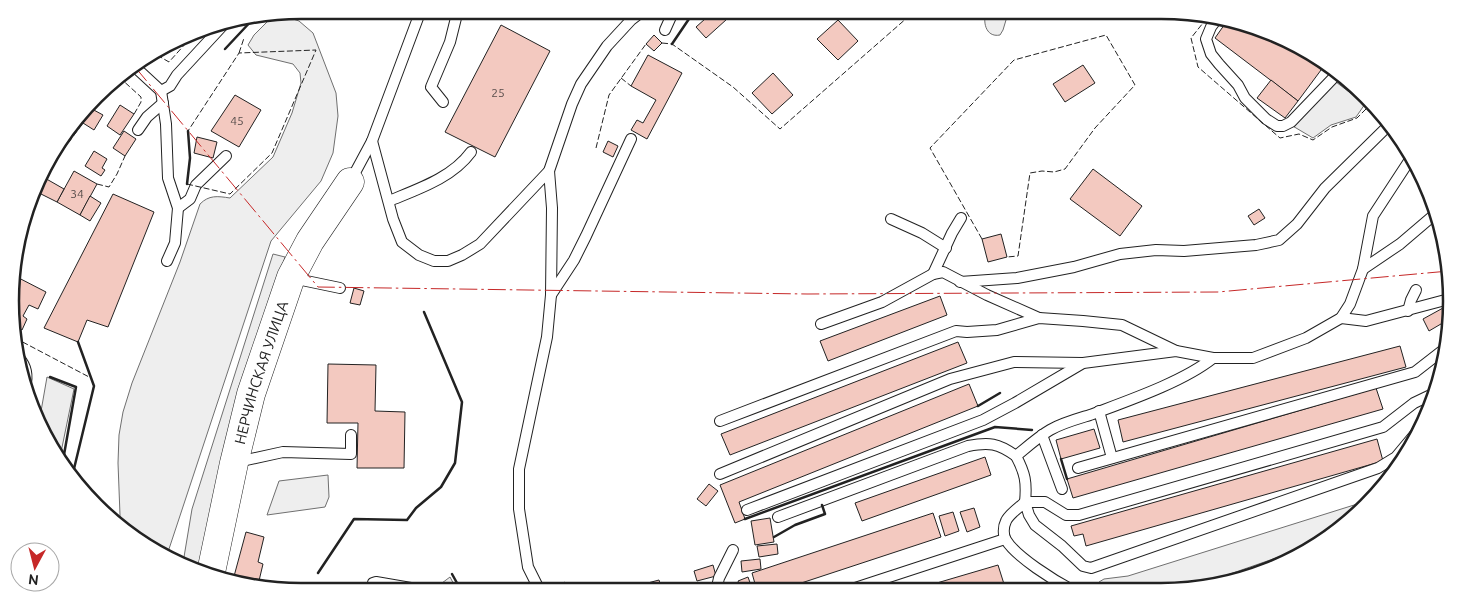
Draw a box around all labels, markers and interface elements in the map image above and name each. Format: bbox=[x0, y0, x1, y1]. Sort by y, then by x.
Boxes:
house number: 25 bbox=[491, 86, 505, 99]
house number: 45 bbox=[230, 114, 244, 127]
house number: 34 bbox=[70, 187, 84, 200]
street label: НЕРЧИНСКАЯ УЛИЦА bbox=[230, 298, 291, 446]
north arrow bbox=[10, 542, 60, 592]
text: N bbox=[27, 571, 40, 588]

